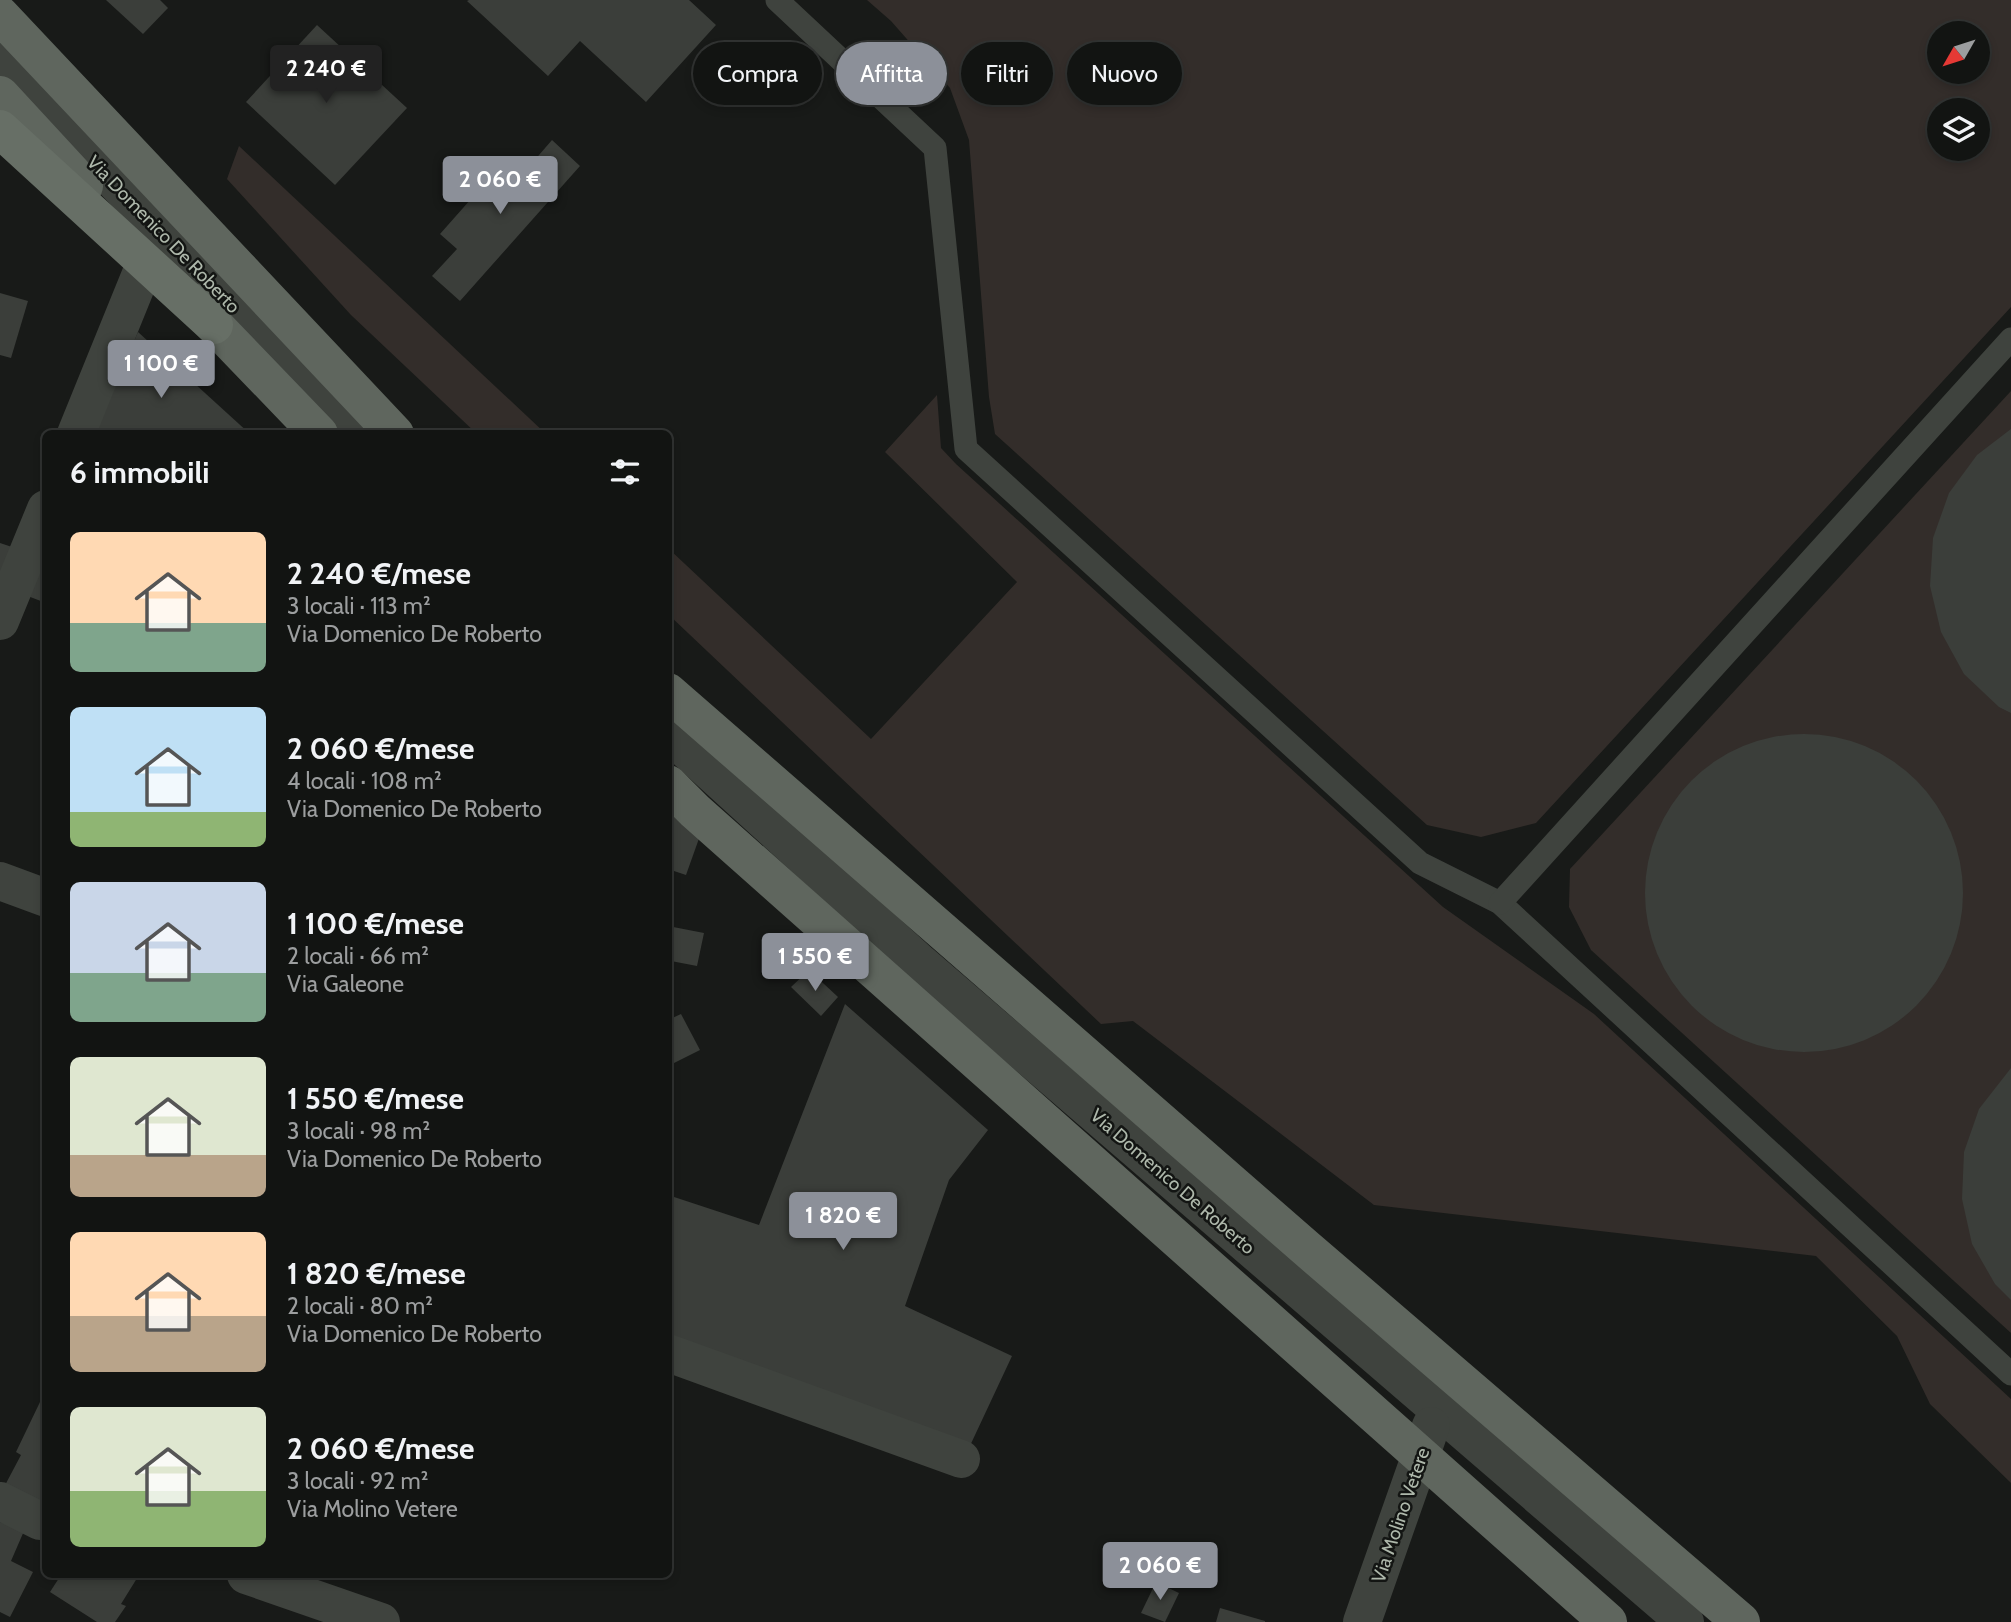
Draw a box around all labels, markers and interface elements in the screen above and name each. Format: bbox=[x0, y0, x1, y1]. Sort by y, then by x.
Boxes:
north arrow bbox=[1927, 21, 1990, 84]
map controls bbox=[1927, 21, 1990, 161]
chip: Compra bbox=[693, 42, 822, 105]
chip: Affitta bbox=[836, 42, 947, 105]
chip: Filtri bbox=[961, 42, 1053, 105]
chip: Nuovo bbox=[1067, 42, 1182, 105]
pin: 2 240 € bbox=[261, 46, 391, 105]
text: 2 240 € bbox=[286, 54, 366, 82]
button: layers bbox=[1927, 98, 1990, 161]
street label: Via Domenico De Roberto bbox=[82, 151, 245, 318]
pin: 2 060 € bbox=[435, 156, 565, 216]
text: 2 060 € bbox=[459, 165, 541, 193]
pin: 1 100 € bbox=[96, 340, 226, 400]
text: 1 100 € bbox=[124, 349, 198, 377]
icon: filters bbox=[606, 453, 644, 491]
text: 6 immobili bbox=[70, 454, 209, 491]
text: 2 240 €/mese bbox=[287, 555, 471, 592]
icon: home bbox=[126, 560, 210, 644]
text: 3 locali · 113 m² bbox=[287, 592, 431, 620]
text: Via Domenico De Roberto bbox=[287, 620, 542, 648]
text: 2 060 €/mese bbox=[287, 730, 474, 767]
icon: home bbox=[126, 735, 210, 819]
text: 4 locali · 108 m² bbox=[287, 767, 442, 795]
text: Via Domenico De Roberto bbox=[287, 795, 542, 823]
text: 1 100 €/mese bbox=[287, 905, 464, 942]
icon: home bbox=[126, 910, 210, 994]
pin: 1 550 € bbox=[750, 934, 880, 993]
text: 2 locali · 66 m² bbox=[287, 942, 429, 970]
text: 1 550 € bbox=[778, 942, 852, 970]
text: Via Galeone bbox=[287, 970, 404, 998]
text: 1 550 €/mese bbox=[287, 1080, 464, 1117]
icon: home bbox=[126, 1085, 210, 1169]
street label: Via Domenico De Roberto bbox=[1086, 1104, 1260, 1259]
text: 3 locali · 98 m² bbox=[287, 1117, 430, 1145]
text: Via Domenico De Roberto bbox=[287, 1145, 542, 1173]
pin: 1 820 € bbox=[778, 1192, 908, 1252]
text: 1 820 € bbox=[805, 1201, 881, 1229]
text: 1 820 €/mese bbox=[287, 1255, 466, 1292]
icon: home bbox=[126, 1260, 210, 1344]
text: 2 locali · 80 m² bbox=[287, 1292, 433, 1320]
text: Via Domenico De Roberto bbox=[287, 1320, 542, 1348]
text: 2 060 €/mese bbox=[287, 1430, 474, 1467]
icon: home bbox=[126, 1435, 210, 1519]
street label: Via Molino Vetere bbox=[1367, 1444, 1434, 1586]
text: 3 locali · 92 m² bbox=[287, 1467, 428, 1495]
text: Via Molino Vetere bbox=[287, 1495, 458, 1523]
pin: 2 060 € bbox=[1095, 1542, 1225, 1602]
text: 2 060 € bbox=[1119, 1551, 1201, 1579]

